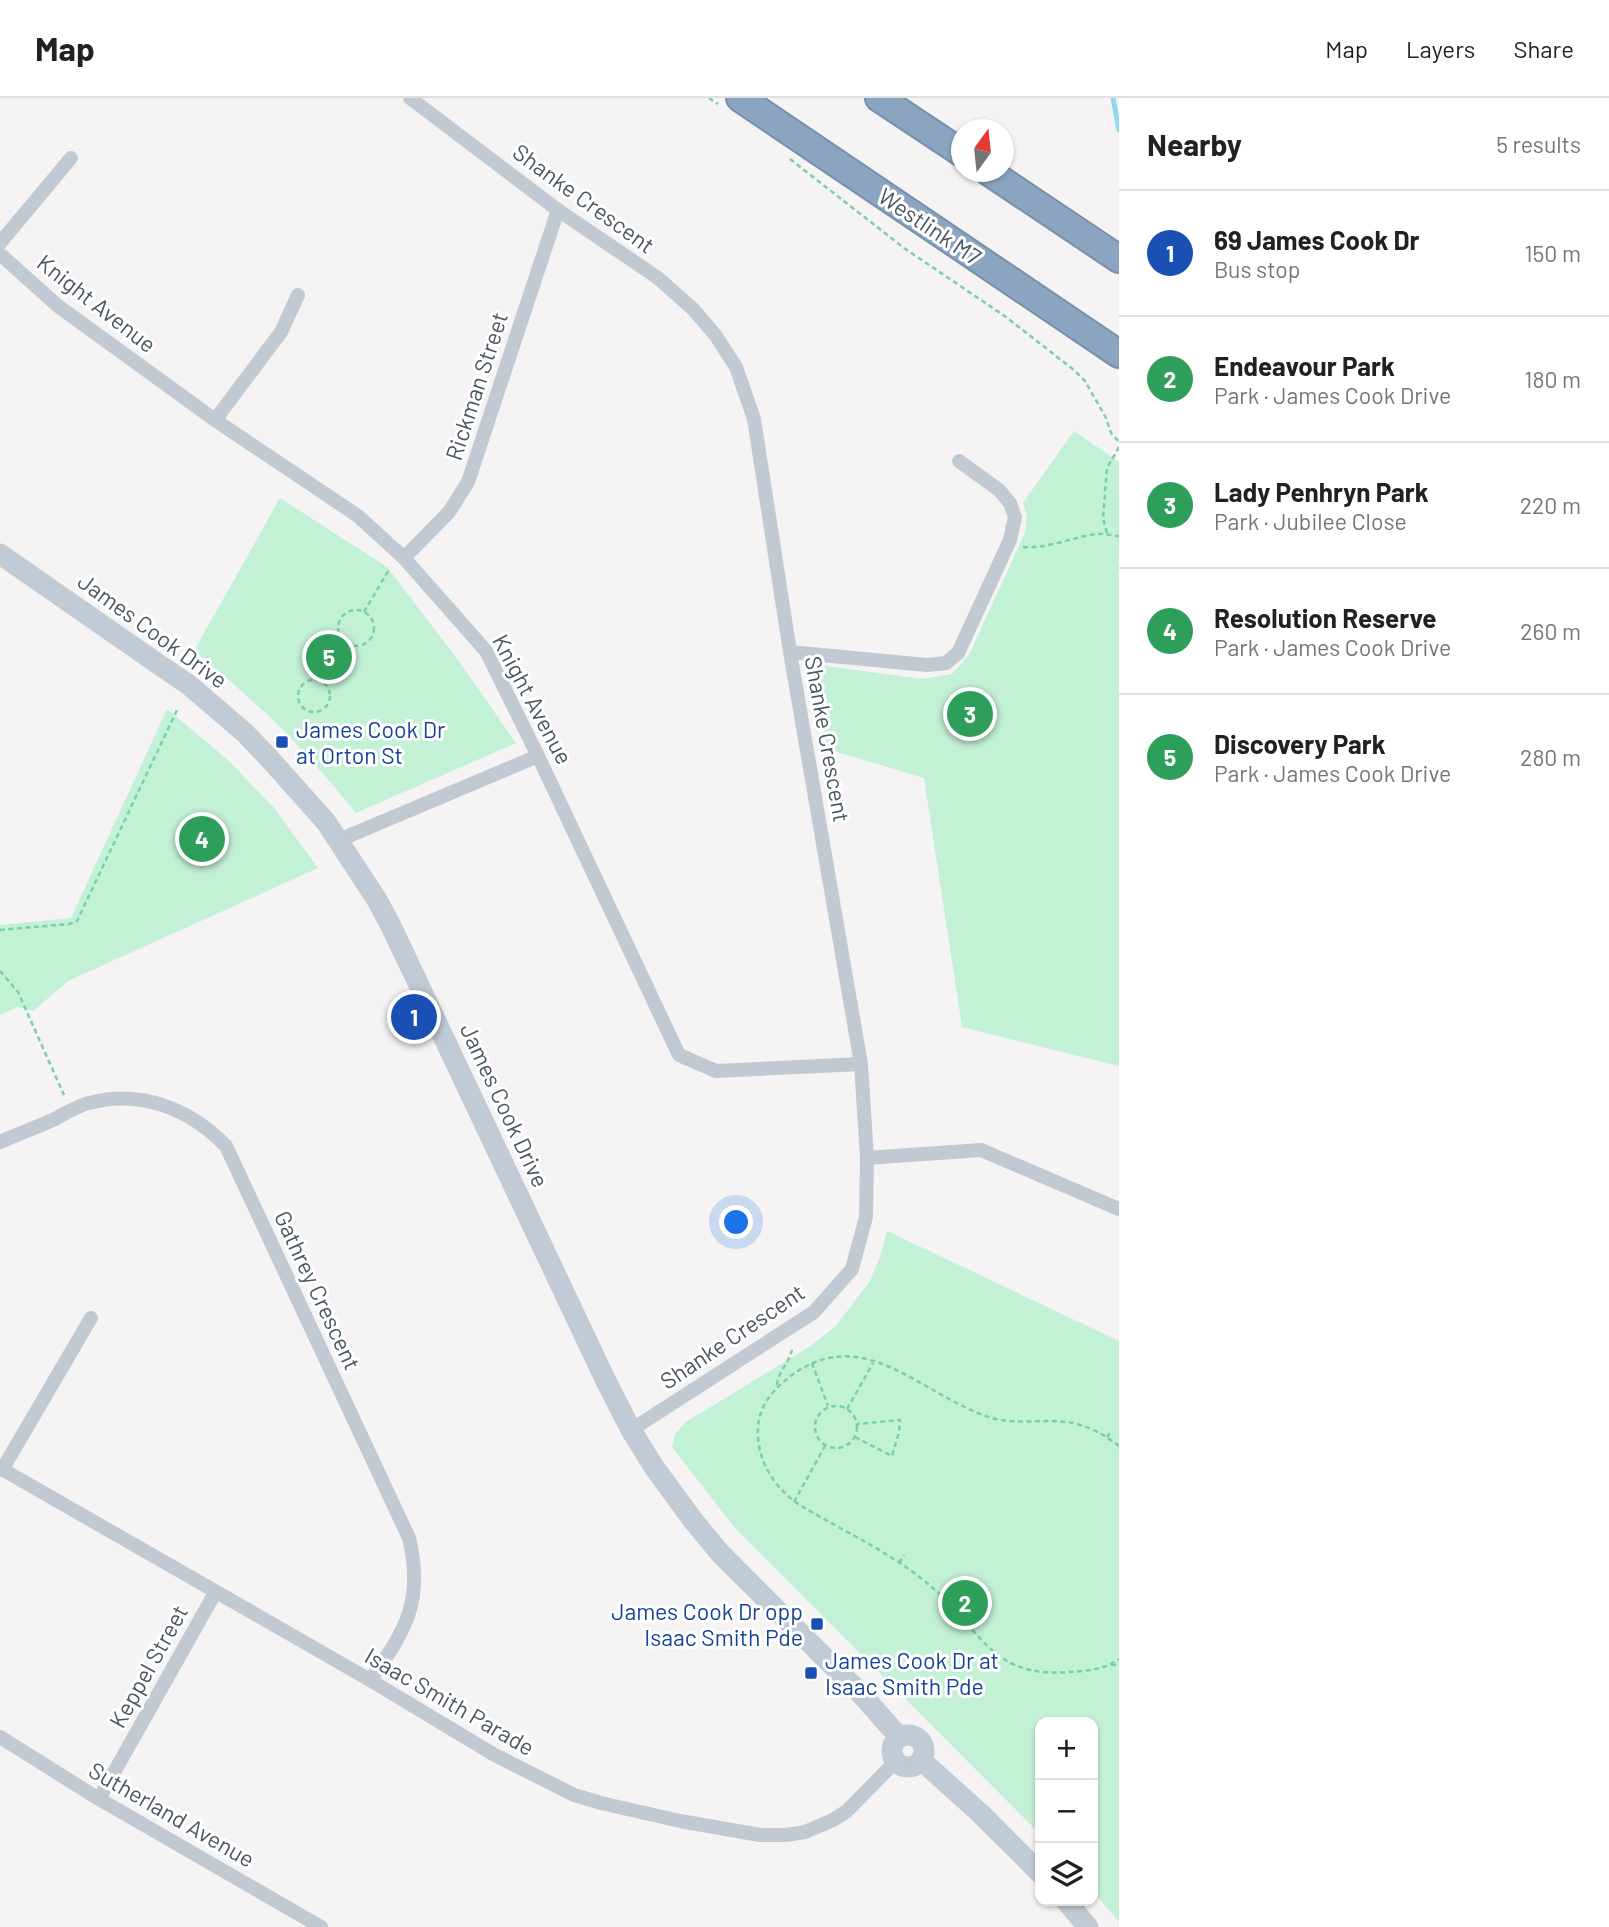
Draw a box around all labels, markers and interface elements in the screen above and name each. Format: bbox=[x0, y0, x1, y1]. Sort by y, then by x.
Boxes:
text: Map bbox=[35, 28, 95, 68]
text: Map bbox=[1325, 34, 1368, 63]
text: Layers bbox=[1406, 34, 1475, 63]
text: Share bbox=[1513, 34, 1574, 63]
north arrow bbox=[951, 119, 1014, 182]
text: Nearby bbox=[1147, 126, 1242, 162]
text: 5 results bbox=[1496, 130, 1581, 158]
street label: Shanke Crescent bbox=[508, 137, 660, 259]
street label: Westlink M7 bbox=[873, 182, 987, 271]
text: 69 James Cook Dr bbox=[1214, 224, 1420, 255]
text: 1 bbox=[1166, 239, 1174, 267]
text: 150 m bbox=[1525, 239, 1581, 267]
street label: Knight Avenue bbox=[32, 248, 162, 358]
text: Bus stop bbox=[1214, 255, 1300, 283]
street label: Rickman Street bbox=[439, 308, 513, 464]
text: Endeavour Park bbox=[1214, 350, 1395, 381]
text: 2 bbox=[1164, 365, 1176, 393]
text: 180 m bbox=[1524, 365, 1581, 393]
text: Park · James Cook Drive bbox=[1214, 381, 1451, 409]
text: Lady Penhryn Park bbox=[1214, 476, 1429, 507]
text: 3 bbox=[1164, 491, 1176, 519]
text: 220 m bbox=[1520, 491, 1581, 519]
text: Park · Jubilee Close bbox=[1214, 507, 1407, 535]
street label: James Cook Drive bbox=[73, 566, 233, 694]
text: Resolution Reserve bbox=[1214, 602, 1436, 633]
text: 4 bbox=[1163, 617, 1177, 645]
text: 260 m bbox=[1520, 617, 1581, 645]
street label: Knight Avenue bbox=[487, 629, 579, 769]
pin: 5 bbox=[306, 631, 352, 683]
text: Park · James Cook Drive bbox=[1214, 633, 1451, 661]
street label: Shanke Crescent bbox=[800, 654, 856, 824]
pin: 3 bbox=[947, 688, 993, 740]
place label: James Cook Dr at Orton St bbox=[296, 715, 446, 769]
text: Discovery Park bbox=[1214, 728, 1386, 759]
marker: James Cook Dr at Orton St bbox=[274, 734, 290, 750]
text: 5 bbox=[1164, 743, 1176, 771]
text: 280 m bbox=[1520, 743, 1581, 771]
text: Park · James Cook Drive bbox=[1214, 759, 1451, 787]
pin: 4 bbox=[179, 813, 225, 865]
pin: 1 bbox=[391, 991, 437, 1043]
street label: James Cook Drive bbox=[455, 1018, 555, 1192]
your location bbox=[719, 1205, 753, 1239]
street label: Gathrey Crescent bbox=[269, 1206, 367, 1374]
street label: Shanke Crescent bbox=[654, 1277, 810, 1395]
pin: 2 bbox=[942, 1577, 988, 1629]
place label: James Cook Dr opp Isaac Smith Pde bbox=[611, 1597, 803, 1651]
street label: Keppel Street bbox=[103, 1600, 193, 1732]
marker: James Cook Dr opp Isaac Smith Pde bbox=[809, 1616, 825, 1632]
street label: Isaac Smith Parade bbox=[360, 1641, 540, 1761]
place label: James Cook Dr at Isaac Smith Pde bbox=[825, 1646, 999, 1700]
marker: James Cook Dr at Isaac Smith Pde bbox=[803, 1665, 819, 1681]
map controls bbox=[1035, 1717, 1098, 1906]
button: + bbox=[1035, 1717, 1098, 1780]
street label: Sutherland Avenue bbox=[84, 1755, 260, 1873]
button: − bbox=[1035, 1780, 1098, 1843]
button: layers bbox=[1035, 1843, 1098, 1906]

